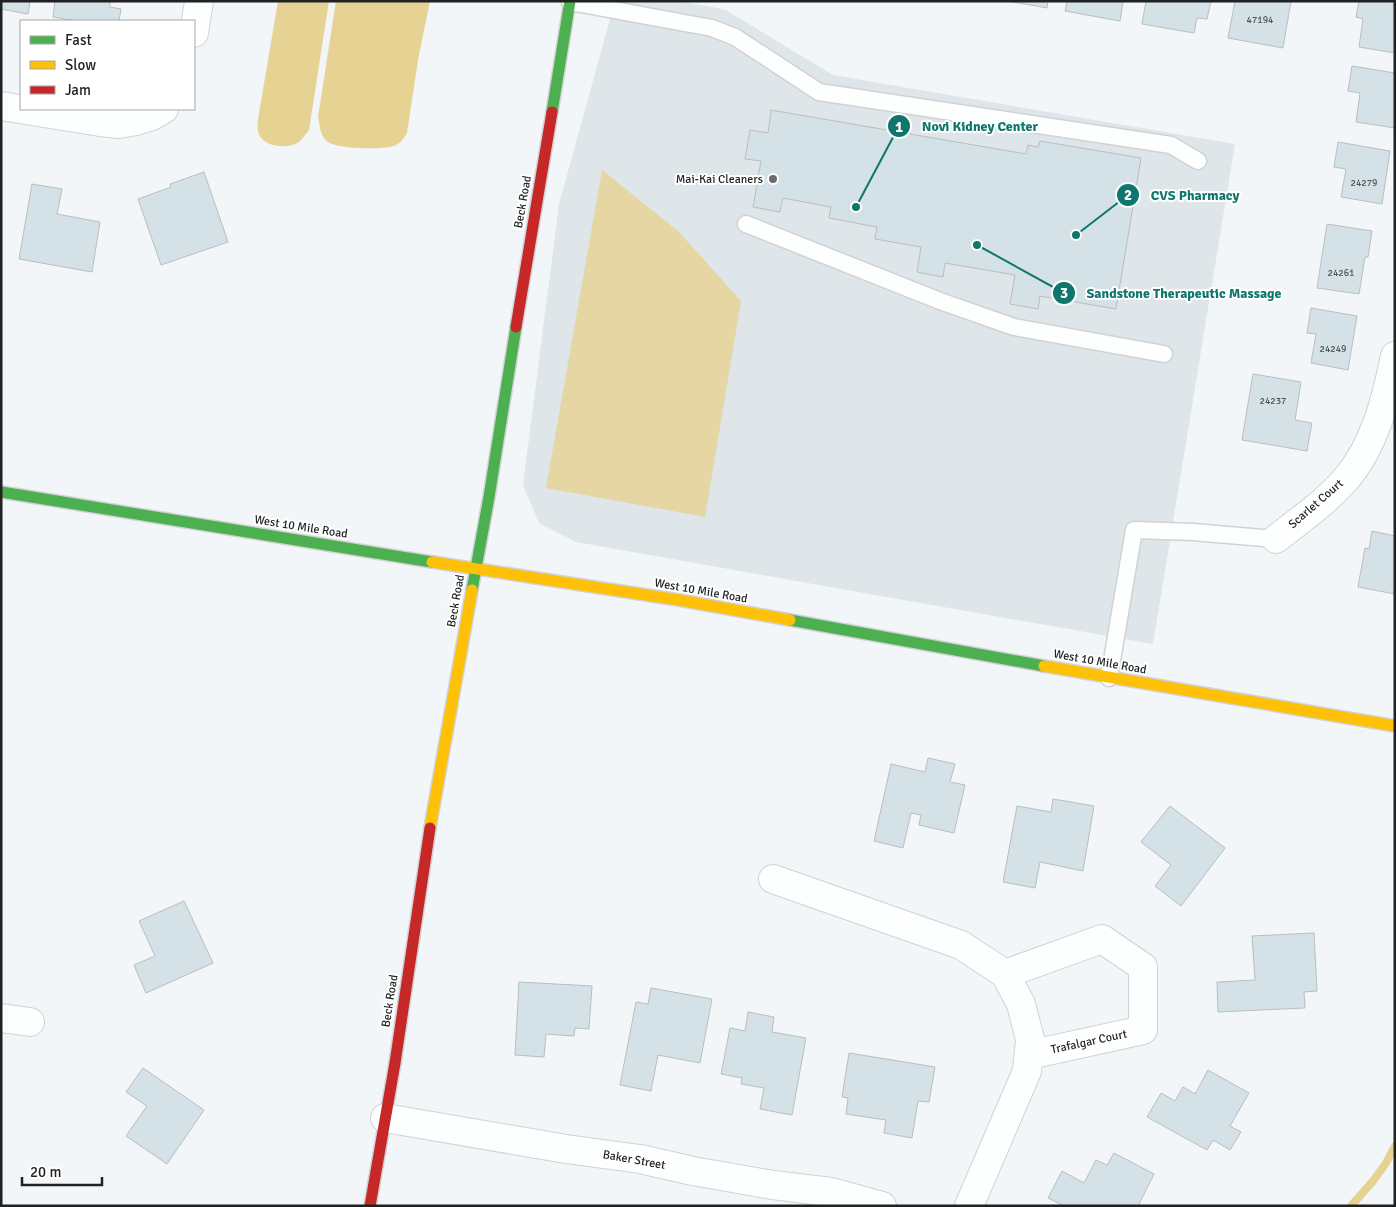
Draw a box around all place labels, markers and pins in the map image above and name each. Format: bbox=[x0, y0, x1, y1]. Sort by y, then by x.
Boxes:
callout: Novi Kidney Center bbox=[887, 112, 1048, 141]
place label: Mai-Kai Cleaners bbox=[676, 172, 763, 187]
marker: Mai-Kai Cleaners bbox=[767, 173, 779, 185]
callout: CVS Pharmacy bbox=[1116, 181, 1250, 210]
callout: Sandstone Therapeutic Massage bbox=[1051, 279, 1291, 308]

